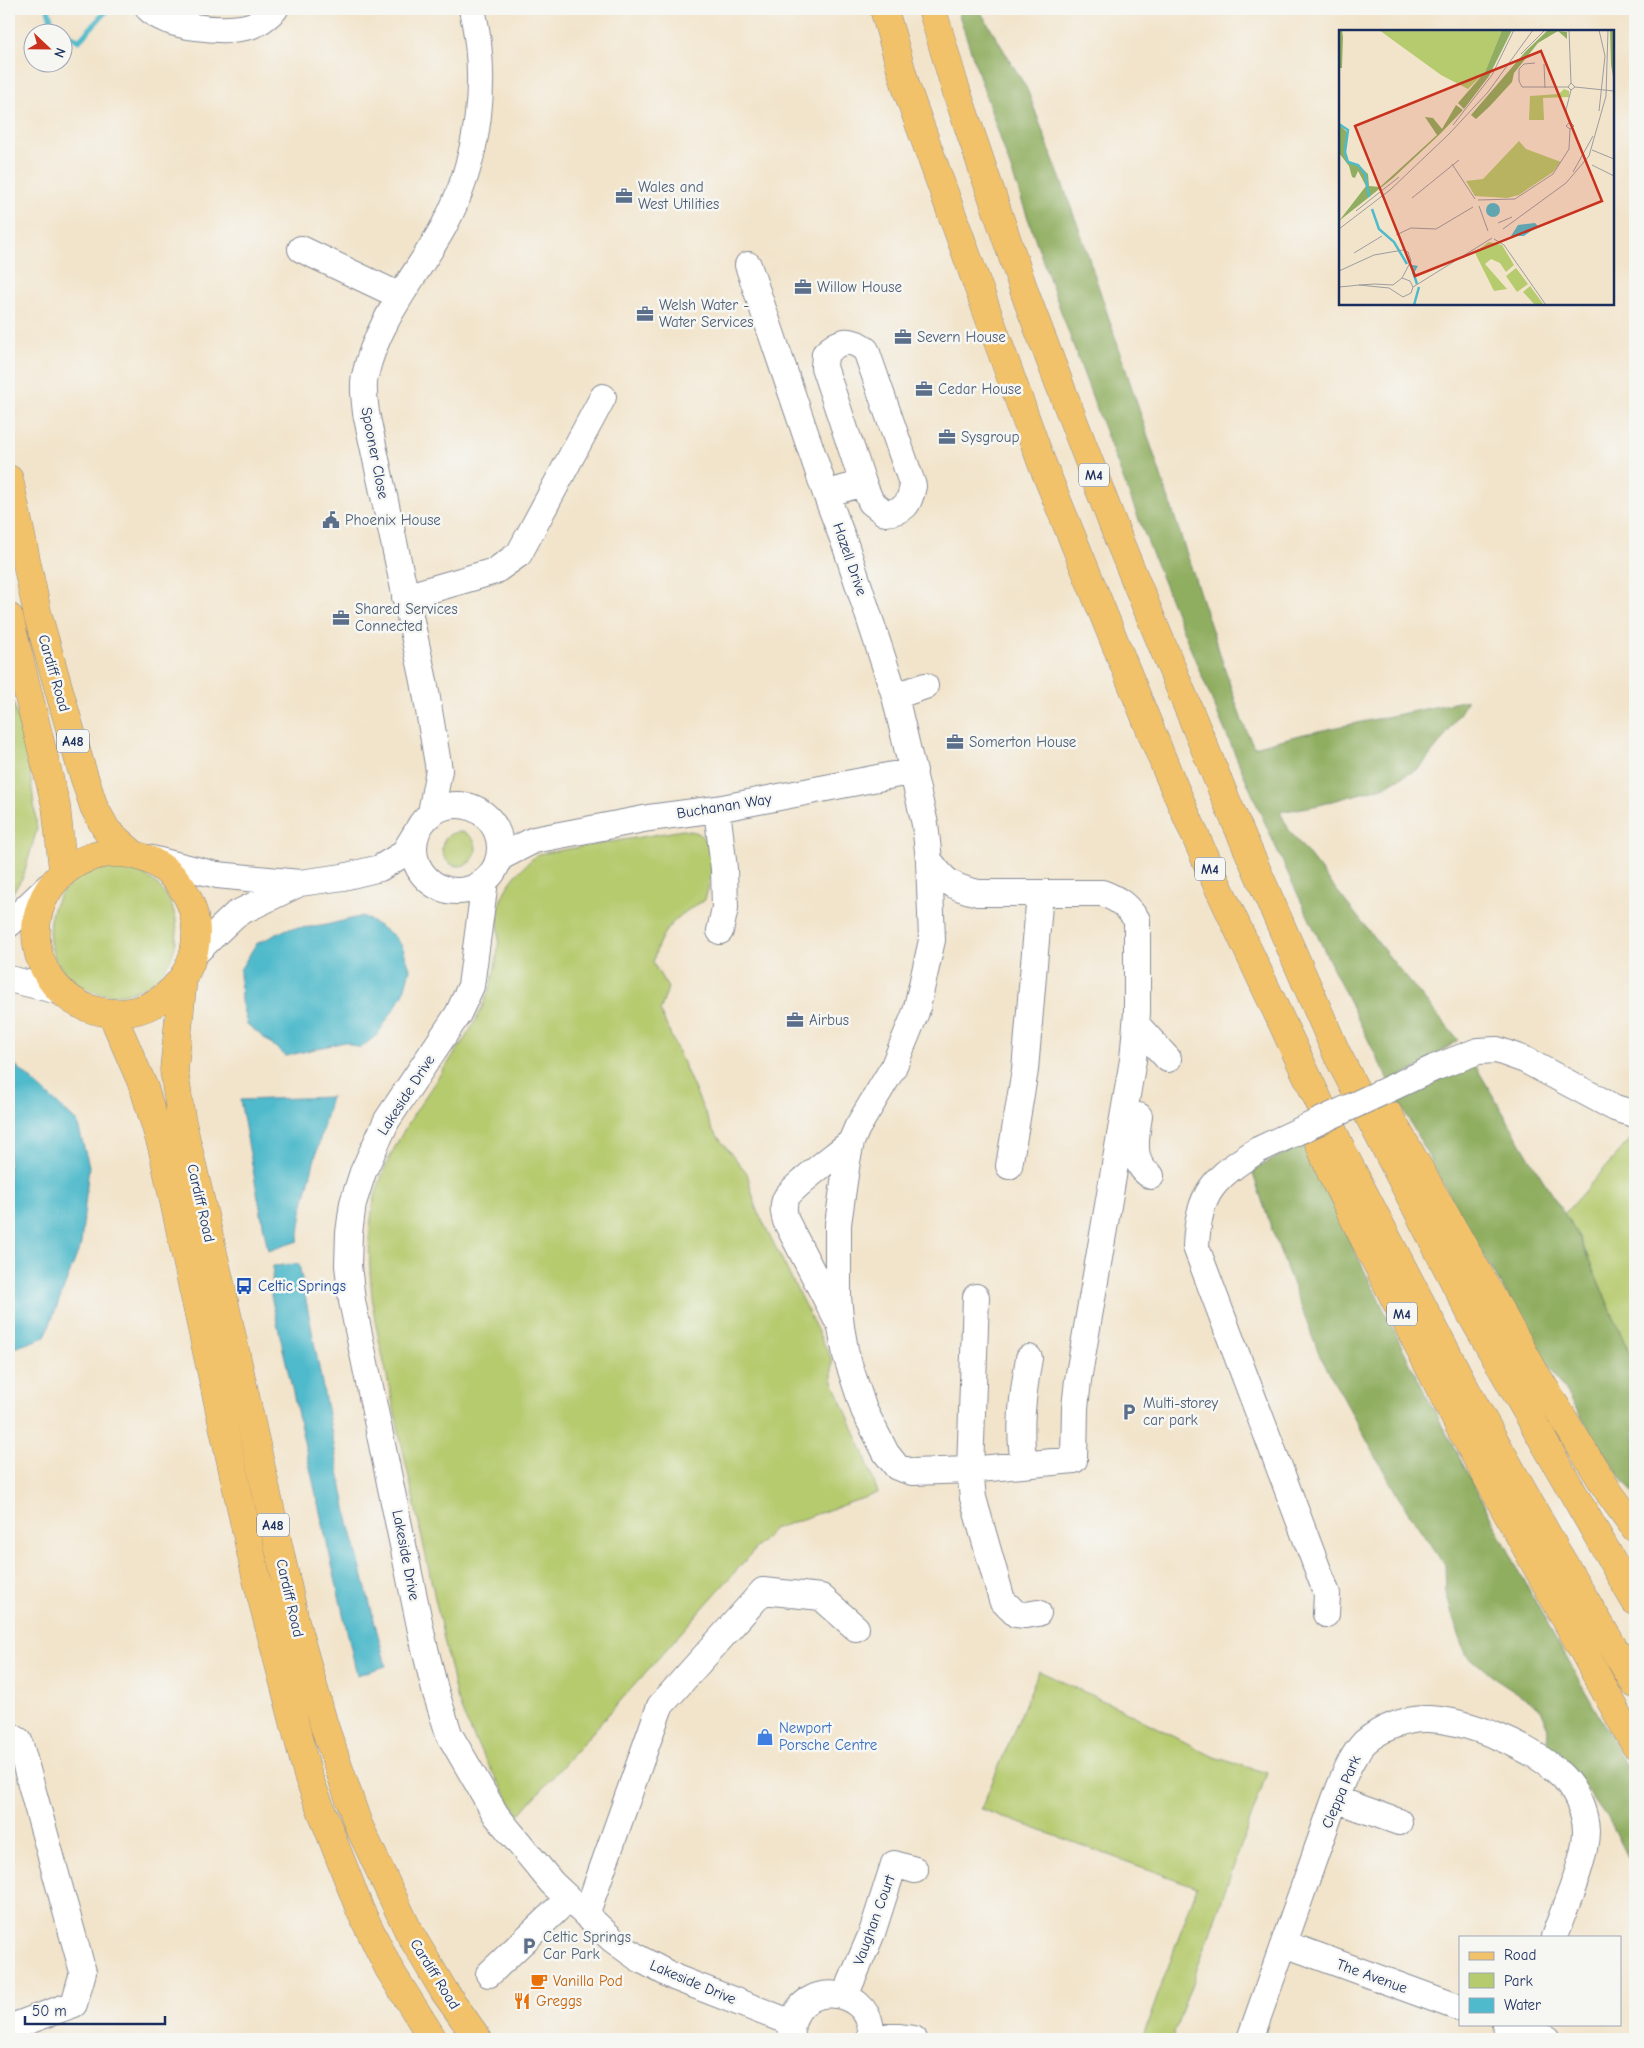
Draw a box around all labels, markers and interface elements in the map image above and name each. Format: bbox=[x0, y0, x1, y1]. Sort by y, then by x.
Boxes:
north arrow bbox=[22, 22, 72, 72]
inset map bbox=[1339, 30, 1614, 305]
text: N bbox=[50, 45, 69, 60]
place label: Wales and West Utilities bbox=[638, 178, 719, 213]
office icon: Wales and West Utilities bbox=[614, 186, 634, 206]
office icon: Willow House bbox=[793, 277, 813, 297]
place label: Willow House bbox=[817, 278, 902, 296]
place label: Welsh Water - Water Services bbox=[659, 296, 753, 331]
office icon: Welsh Water - Water Services bbox=[635, 304, 655, 324]
office icon: Severn House bbox=[893, 327, 913, 347]
place label: Severn House bbox=[917, 328, 1006, 346]
office icon: Cedar House bbox=[914, 379, 934, 399]
place label: Cedar House bbox=[938, 380, 1022, 398]
street label: Spooner Close bbox=[357, 406, 393, 501]
office icon: Sysgroup bbox=[937, 427, 957, 447]
place label: Sysgroup bbox=[961, 428, 1019, 446]
road number: M4 bbox=[1079, 464, 1109, 486]
public building icon: Phoenix House bbox=[321, 510, 341, 530]
place label: Phoenix House bbox=[345, 511, 441, 529]
street label: Hazell Drive bbox=[829, 520, 871, 598]
place label: Shared Services Connected bbox=[355, 600, 458, 635]
office icon: Shared Services Connected bbox=[331, 608, 351, 628]
street label: Cardiff Road bbox=[34, 632, 74, 714]
road number: A48 bbox=[57, 729, 89, 752]
office icon: Somerton House bbox=[945, 732, 965, 752]
place label: Somerton House bbox=[969, 733, 1077, 751]
street label: Buchanan Way bbox=[675, 790, 773, 822]
road number: M4 bbox=[1195, 858, 1225, 881]
office icon: Airbus bbox=[785, 1010, 805, 1030]
place label: Airbus bbox=[809, 1011, 849, 1029]
street label: Lakeside Drive bbox=[373, 1051, 439, 1138]
street label: Cardiff Road bbox=[183, 1162, 219, 1244]
bus stop icon: Celtic Springs bbox=[234, 1276, 254, 1296]
place label: Celtic Springs bbox=[258, 1277, 346, 1295]
road number: M4 bbox=[1387, 1302, 1417, 1326]
place label: Multi-storey car park bbox=[1143, 1394, 1218, 1429]
parking icon: Multi-storey car park bbox=[1119, 1402, 1139, 1422]
street label: Lakeside Drive bbox=[388, 1508, 424, 1602]
road number: A48 bbox=[257, 1514, 289, 1536]
street label: Cardiff Road bbox=[272, 1557, 308, 1639]
place label: Newport Porsche Centre bbox=[779, 1719, 878, 1754]
shop icon: Newport Porsche Centre bbox=[755, 1727, 775, 1747]
street label: Cleppa Park bbox=[1318, 1752, 1365, 1831]
street label: Vaughan Court bbox=[849, 1872, 899, 1968]
place label: Celtic Springs Car Park bbox=[543, 1928, 631, 1963]
street label: Cardiff Road bbox=[406, 1935, 464, 2013]
parking icon: Celtic Springs Car Park bbox=[519, 1936, 539, 1956]
legend bbox=[1459, 1936, 1622, 2026]
text: Road bbox=[1504, 1946, 1536, 1964]
street label: The Avenue bbox=[1334, 1955, 1410, 1997]
street label: Lakeside Drive bbox=[647, 1956, 739, 2008]
cafe icon: Vanilla Pod bbox=[529, 1971, 549, 1991]
place label: Vanilla Pod bbox=[553, 1972, 623, 1990]
text: Park bbox=[1504, 1972, 1533, 1990]
restaurant icon: Greggs bbox=[512, 1991, 532, 2011]
place label: Greggs bbox=[536, 1992, 582, 2010]
scale bar bbox=[25, 1993, 165, 2025]
text: Water bbox=[1504, 1996, 1541, 2014]
text: 50 m bbox=[32, 2002, 67, 2020]

